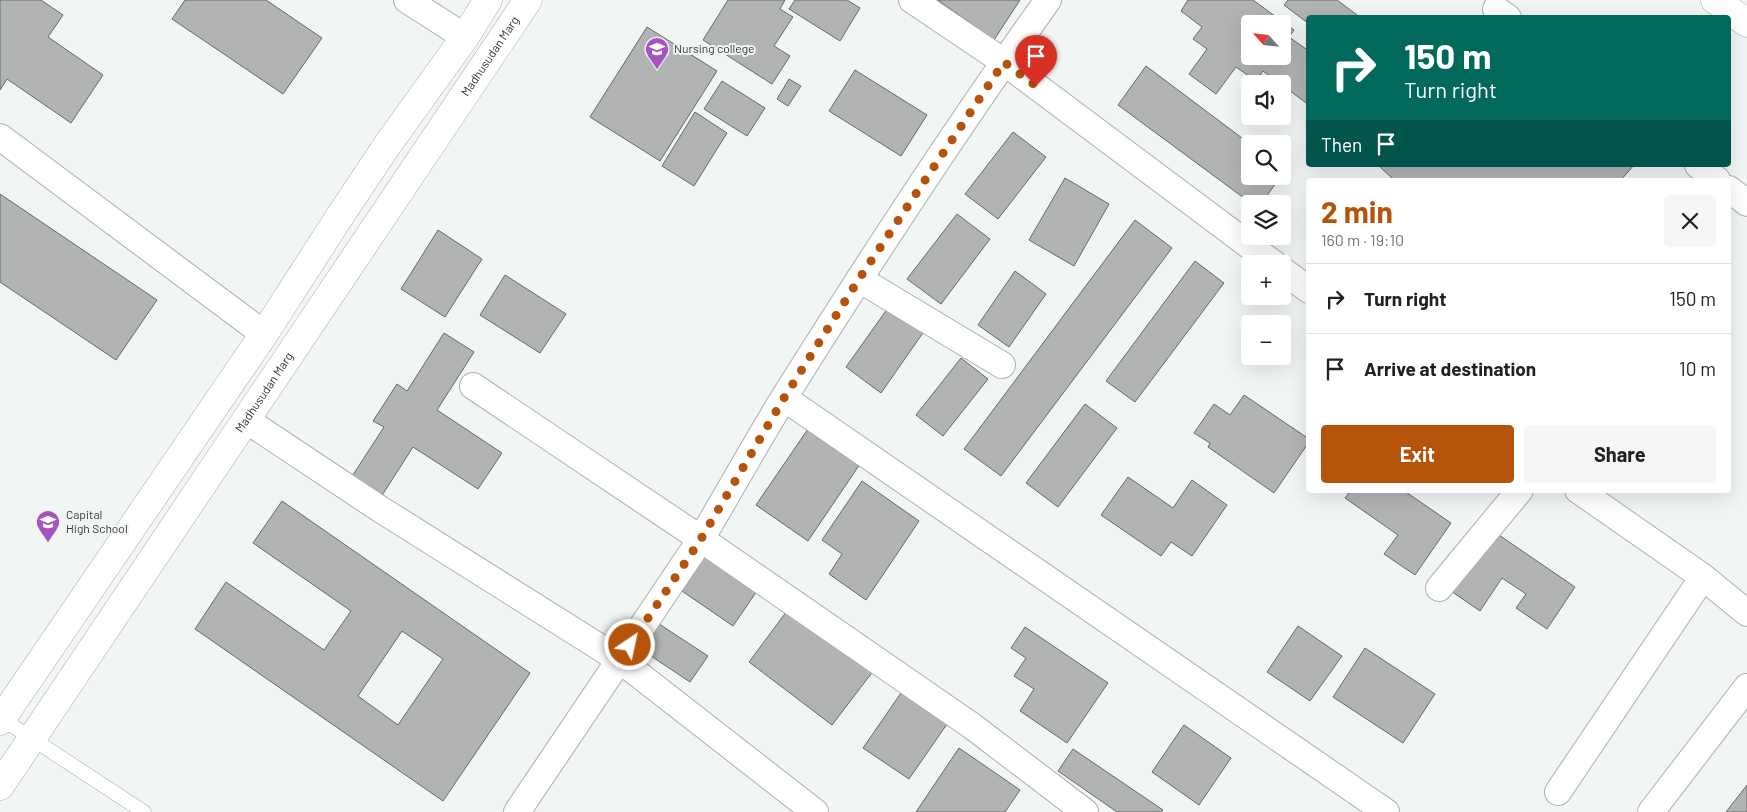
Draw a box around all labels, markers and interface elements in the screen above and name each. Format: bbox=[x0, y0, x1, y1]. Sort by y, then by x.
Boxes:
street label: Madhusudan Marg bbox=[457, 13, 521, 98]
north arrow bbox=[1241, 15, 1291, 65]
map controls bbox=[1241, 15, 1291, 365]
text: 150 m bbox=[1404, 34, 1491, 76]
pin bbox=[1015, 35, 1057, 86]
icon: right bbox=[1321, 35, 1386, 100]
school or university icon: Nursing college bbox=[644, 36, 670, 70]
place label: Nursing college bbox=[674, 41, 754, 55]
icon: arrive bbox=[1022, 42, 1050, 70]
button: sound bbox=[1241, 75, 1291, 125]
text: Turn right bbox=[1404, 76, 1497, 102]
icon: arrive bbox=[1372, 130, 1400, 158]
text: Then bbox=[1321, 133, 1362, 156]
button: search bbox=[1241, 135, 1291, 185]
text: 2 min bbox=[1321, 193, 1393, 229]
button: layers bbox=[1241, 195, 1291, 245]
button: close bbox=[1664, 195, 1716, 247]
text: 160 m · 19:10 bbox=[1321, 230, 1404, 249]
button: + bbox=[1241, 255, 1291, 305]
icon: right bbox=[1321, 285, 1349, 313]
text: Turn right bbox=[1364, 287, 1446, 310]
text: 150 m bbox=[1669, 287, 1716, 310]
button: − bbox=[1241, 315, 1291, 365]
street label: Madhusudan Marg bbox=[232, 349, 295, 435]
icon: arrive bbox=[1321, 355, 1349, 383]
text: Arrive at destination bbox=[1364, 357, 1536, 380]
text: 10 m bbox=[1679, 357, 1716, 380]
button: Exit bbox=[1321, 425, 1514, 483]
button: Share bbox=[1524, 425, 1716, 483]
place label: Capital High School bbox=[66, 507, 128, 535]
school or university icon: Capital High School bbox=[35, 509, 61, 543]
position arrow bbox=[603, 618, 655, 670]

